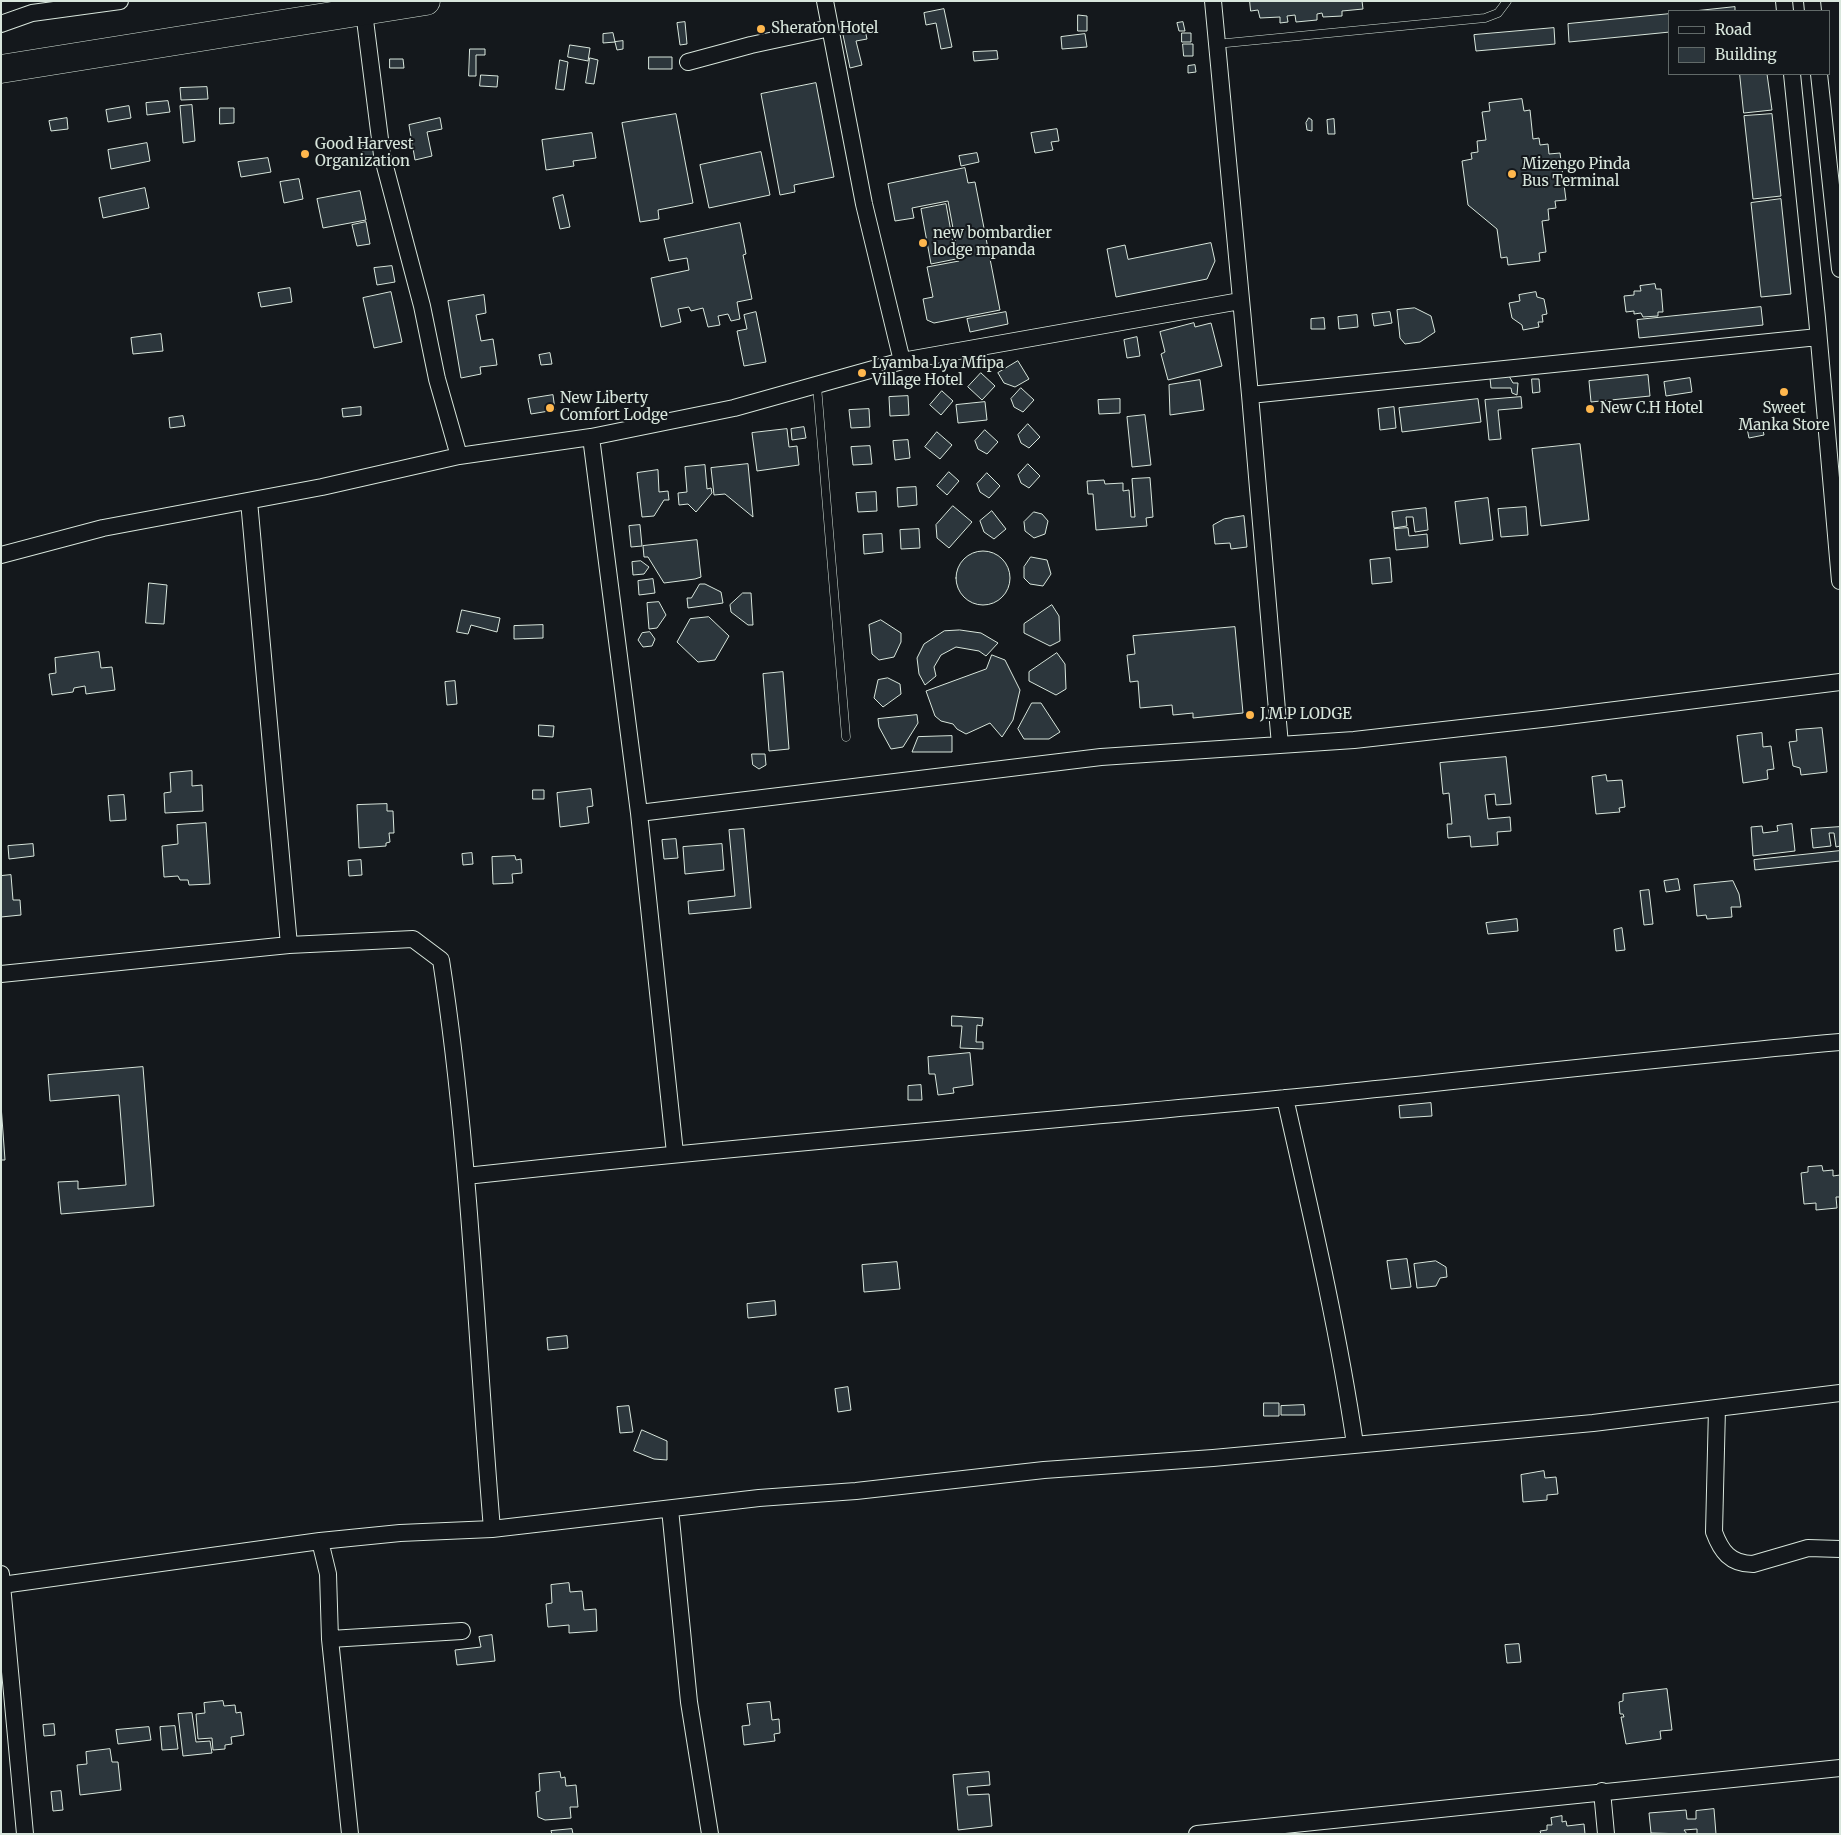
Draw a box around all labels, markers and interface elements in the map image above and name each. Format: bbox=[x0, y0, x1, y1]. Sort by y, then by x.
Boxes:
legend bbox=[1668, 10, 1831, 75]
place label: Sheraton Hotel bbox=[771, 20, 878, 38]
text: Road bbox=[1715, 20, 1751, 39]
marker: Sheraton Hotel bbox=[755, 23, 767, 35]
text: Building bbox=[1715, 45, 1777, 64]
place label: Good Harvest Organization bbox=[315, 136, 414, 171]
marker: Good Harvest Organization bbox=[299, 148, 311, 160]
place label: Mizengo Pinda Bus Terminal bbox=[1522, 156, 1630, 191]
marker: Mizengo Pinda Bus Terminal bbox=[1506, 168, 1518, 180]
place label: new bombardier lodge mpanda bbox=[933, 225, 1052, 260]
marker: new bombardier lodge mpanda bbox=[917, 237, 929, 249]
place label: Lyamba Lya Mfipa Village Hotel bbox=[872, 355, 1004, 390]
marker: Lyamba Lya Mfipa Village Hotel bbox=[856, 367, 868, 379]
marker: Sweet Manka Store bbox=[1778, 386, 1790, 398]
place label: New Liberty Comfort Lodge bbox=[560, 390, 668, 425]
place label: New C.H Hotel bbox=[1600, 400, 1703, 418]
place label: Sweet Manka Store bbox=[1738, 400, 1830, 435]
marker: New Liberty Comfort Lodge bbox=[544, 402, 556, 414]
marker: New C.H Hotel bbox=[1584, 403, 1596, 415]
place label: J.M.P LODGE bbox=[1260, 706, 1352, 724]
marker: J.M.P LODGE bbox=[1244, 709, 1256, 721]

